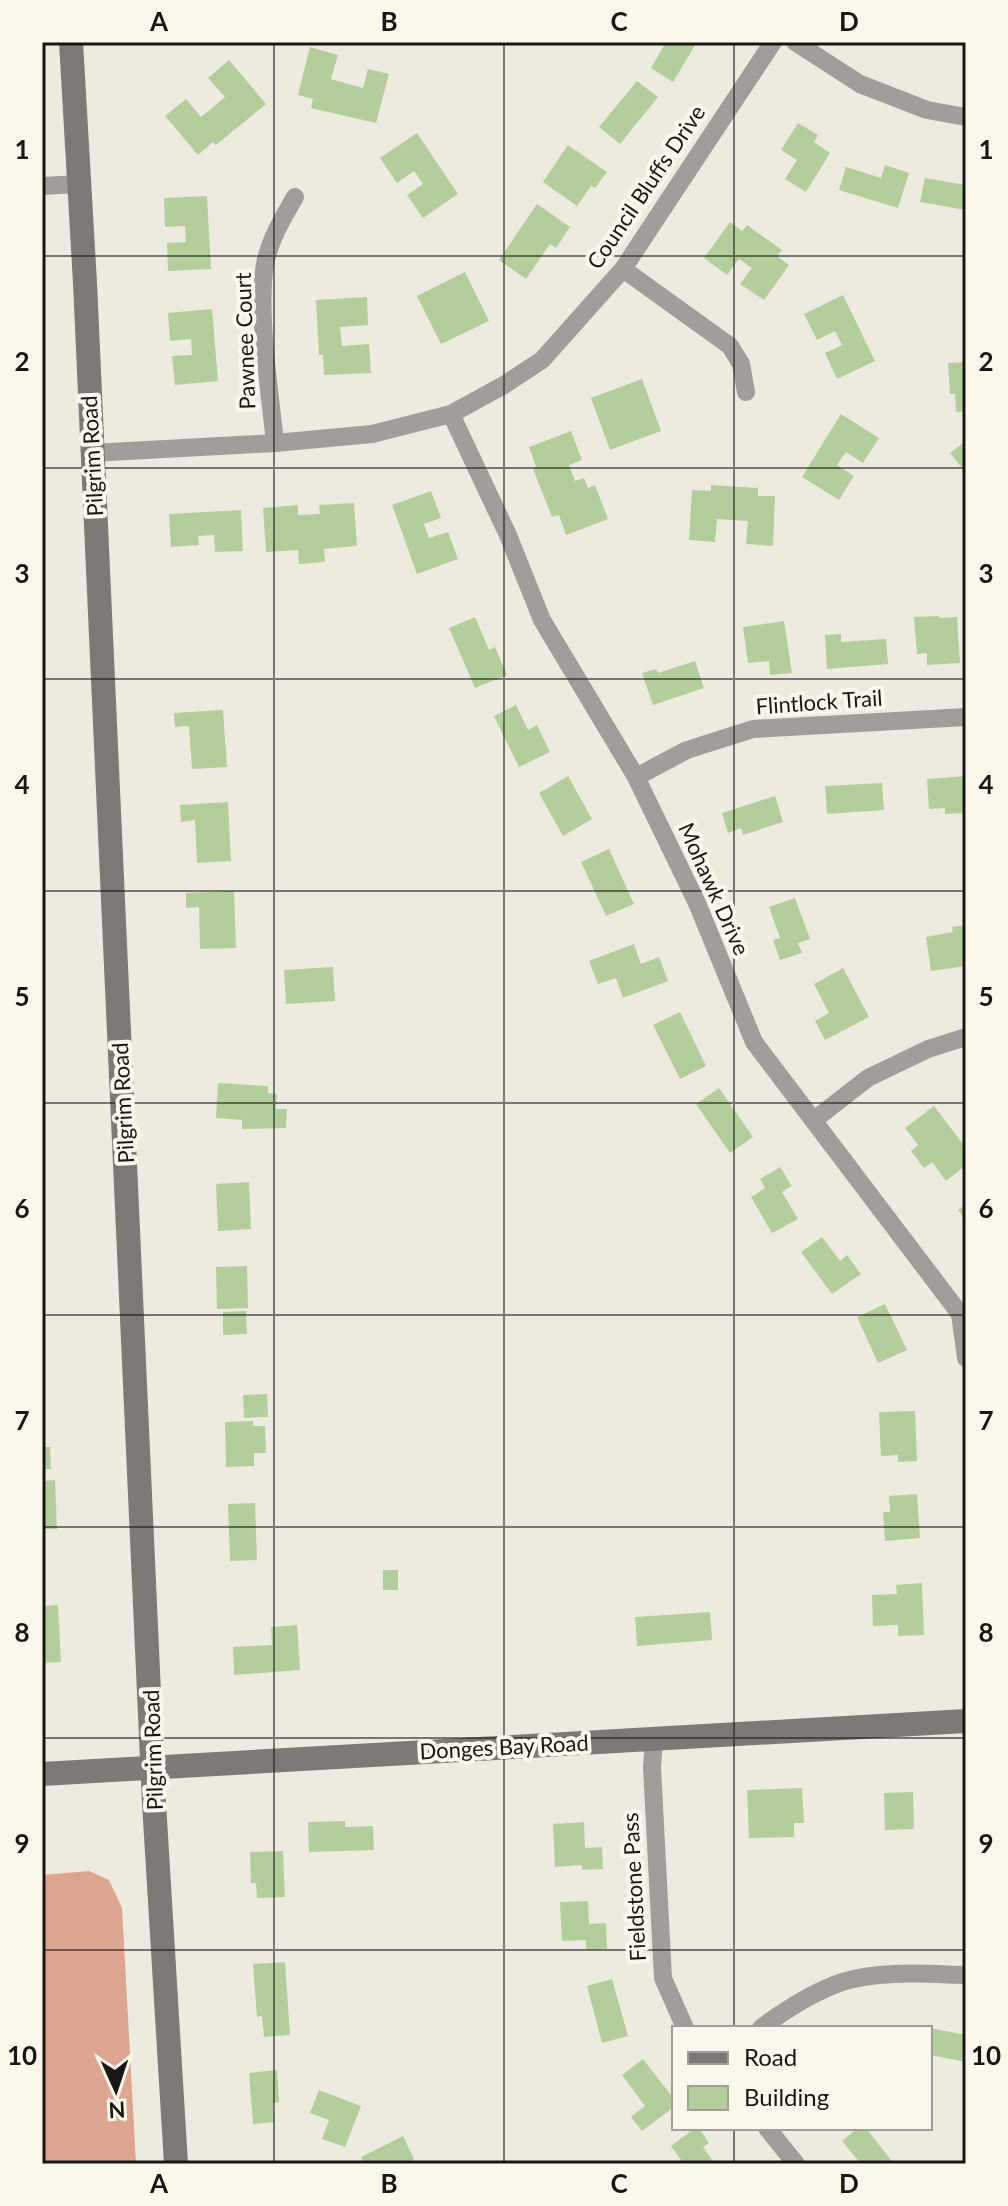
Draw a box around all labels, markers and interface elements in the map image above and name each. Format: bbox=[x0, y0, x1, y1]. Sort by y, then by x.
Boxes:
text: A bbox=[149, 5, 169, 37]
text: B bbox=[380, 5, 398, 37]
text: C bbox=[610, 5, 628, 37]
text: D bbox=[839, 5, 859, 37]
street label: Council Bluffs Drive bbox=[581, 100, 710, 274]
text: 1 bbox=[14, 133, 30, 165]
text: 1 bbox=[978, 133, 994, 165]
street label: Pawnee Court bbox=[229, 272, 260, 410]
text: 2 bbox=[14, 345, 30, 377]
text: 2 bbox=[978, 345, 994, 377]
street label: Pilgrim Road bbox=[75, 395, 108, 517]
text: 3 bbox=[14, 557, 30, 589]
text: 3 bbox=[978, 557, 994, 589]
street label: Flintlock Trail bbox=[755, 684, 883, 719]
text: 4 bbox=[14, 768, 30, 800]
text: 4 bbox=[978, 768, 994, 800]
street label: Mohawk Drive bbox=[673, 818, 756, 959]
text: 5 bbox=[14, 980, 30, 1012]
text: 5 bbox=[978, 980, 994, 1012]
street label: Pilgrim Road bbox=[106, 1042, 139, 1164]
text: 6 bbox=[14, 1192, 30, 1224]
text: 6 bbox=[978, 1192, 994, 1224]
text: 7 bbox=[14, 1404, 30, 1436]
text: 7 bbox=[978, 1404, 994, 1436]
text: 8 bbox=[14, 1616, 30, 1648]
text: 8 bbox=[978, 1616, 994, 1648]
street label: Pilgrim Road bbox=[137, 1689, 168, 1811]
street label: Donges Bay Road bbox=[419, 1729, 589, 1764]
street label: Fieldstone Pass bbox=[616, 1812, 651, 1962]
text: 9 bbox=[14, 1827, 30, 1859]
text: 9 bbox=[978, 1827, 994, 1859]
legend bbox=[672, 2026, 932, 2130]
text: 10 bbox=[7, 2039, 37, 2071]
text: 10 bbox=[971, 2039, 1001, 2071]
text: Road bbox=[744, 2042, 797, 2071]
north arrow bbox=[76, 2050, 156, 2130]
text: Building bbox=[744, 2082, 829, 2111]
text: N bbox=[108, 2097, 126, 2124]
text: A bbox=[149, 2167, 169, 2199]
text: B bbox=[380, 2167, 398, 2199]
text: C bbox=[610, 2167, 628, 2199]
text: D bbox=[839, 2167, 859, 2199]

